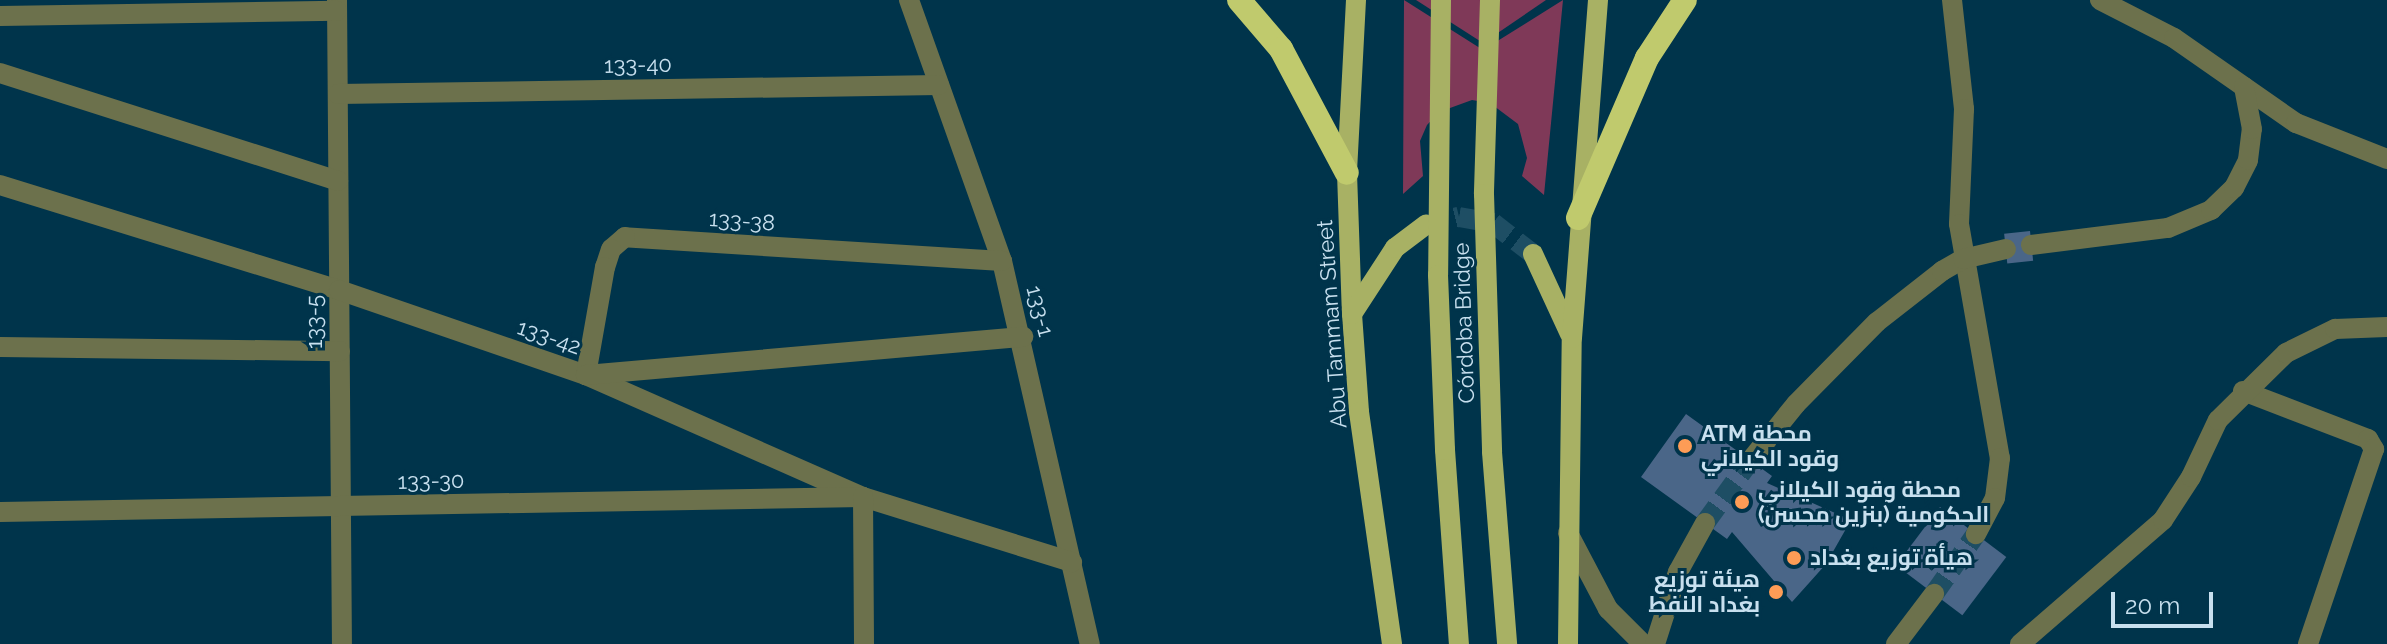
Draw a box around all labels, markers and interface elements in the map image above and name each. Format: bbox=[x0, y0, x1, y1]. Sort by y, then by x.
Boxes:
street label: 133-40 bbox=[604, 51, 672, 79]
street label: 133-38 bbox=[708, 206, 776, 236]
street label: Abu Tammam Street bbox=[1312, 219, 1352, 429]
street label: Córdoba Bridge bbox=[1448, 242, 1480, 404]
street label: 133-1 bbox=[1021, 283, 1059, 339]
street label: 133-5 bbox=[302, 295, 328, 349]
street label: 133-42 bbox=[514, 314, 584, 360]
place label: ATM محطة وقود الكيلاني bbox=[1701, 420, 1839, 472]
marker: ATM محطة وقود الكيلاني bbox=[1676, 437, 1694, 455]
street label: 133-30 bbox=[397, 467, 465, 495]
place label: محطة وقود الكيلاني الحكومية (بنزين محسن) bbox=[1758, 476, 1989, 528]
marker: محطة وقود الكيلاني الحكومية (بنزين محسن) bbox=[1733, 493, 1751, 511]
place label: هيأة توزيع بغداد bbox=[1810, 545, 1973, 571]
marker: هيأة توزيع بغداد bbox=[1785, 549, 1803, 567]
place label: هيئة توزيع بغداد النفط bbox=[1649, 566, 1760, 618]
scale bar bbox=[2115, 576, 2217, 626]
marker: هيئة توزيع بغداد النفط bbox=[1767, 583, 1785, 601]
text: 20 m bbox=[2125, 591, 2180, 620]

